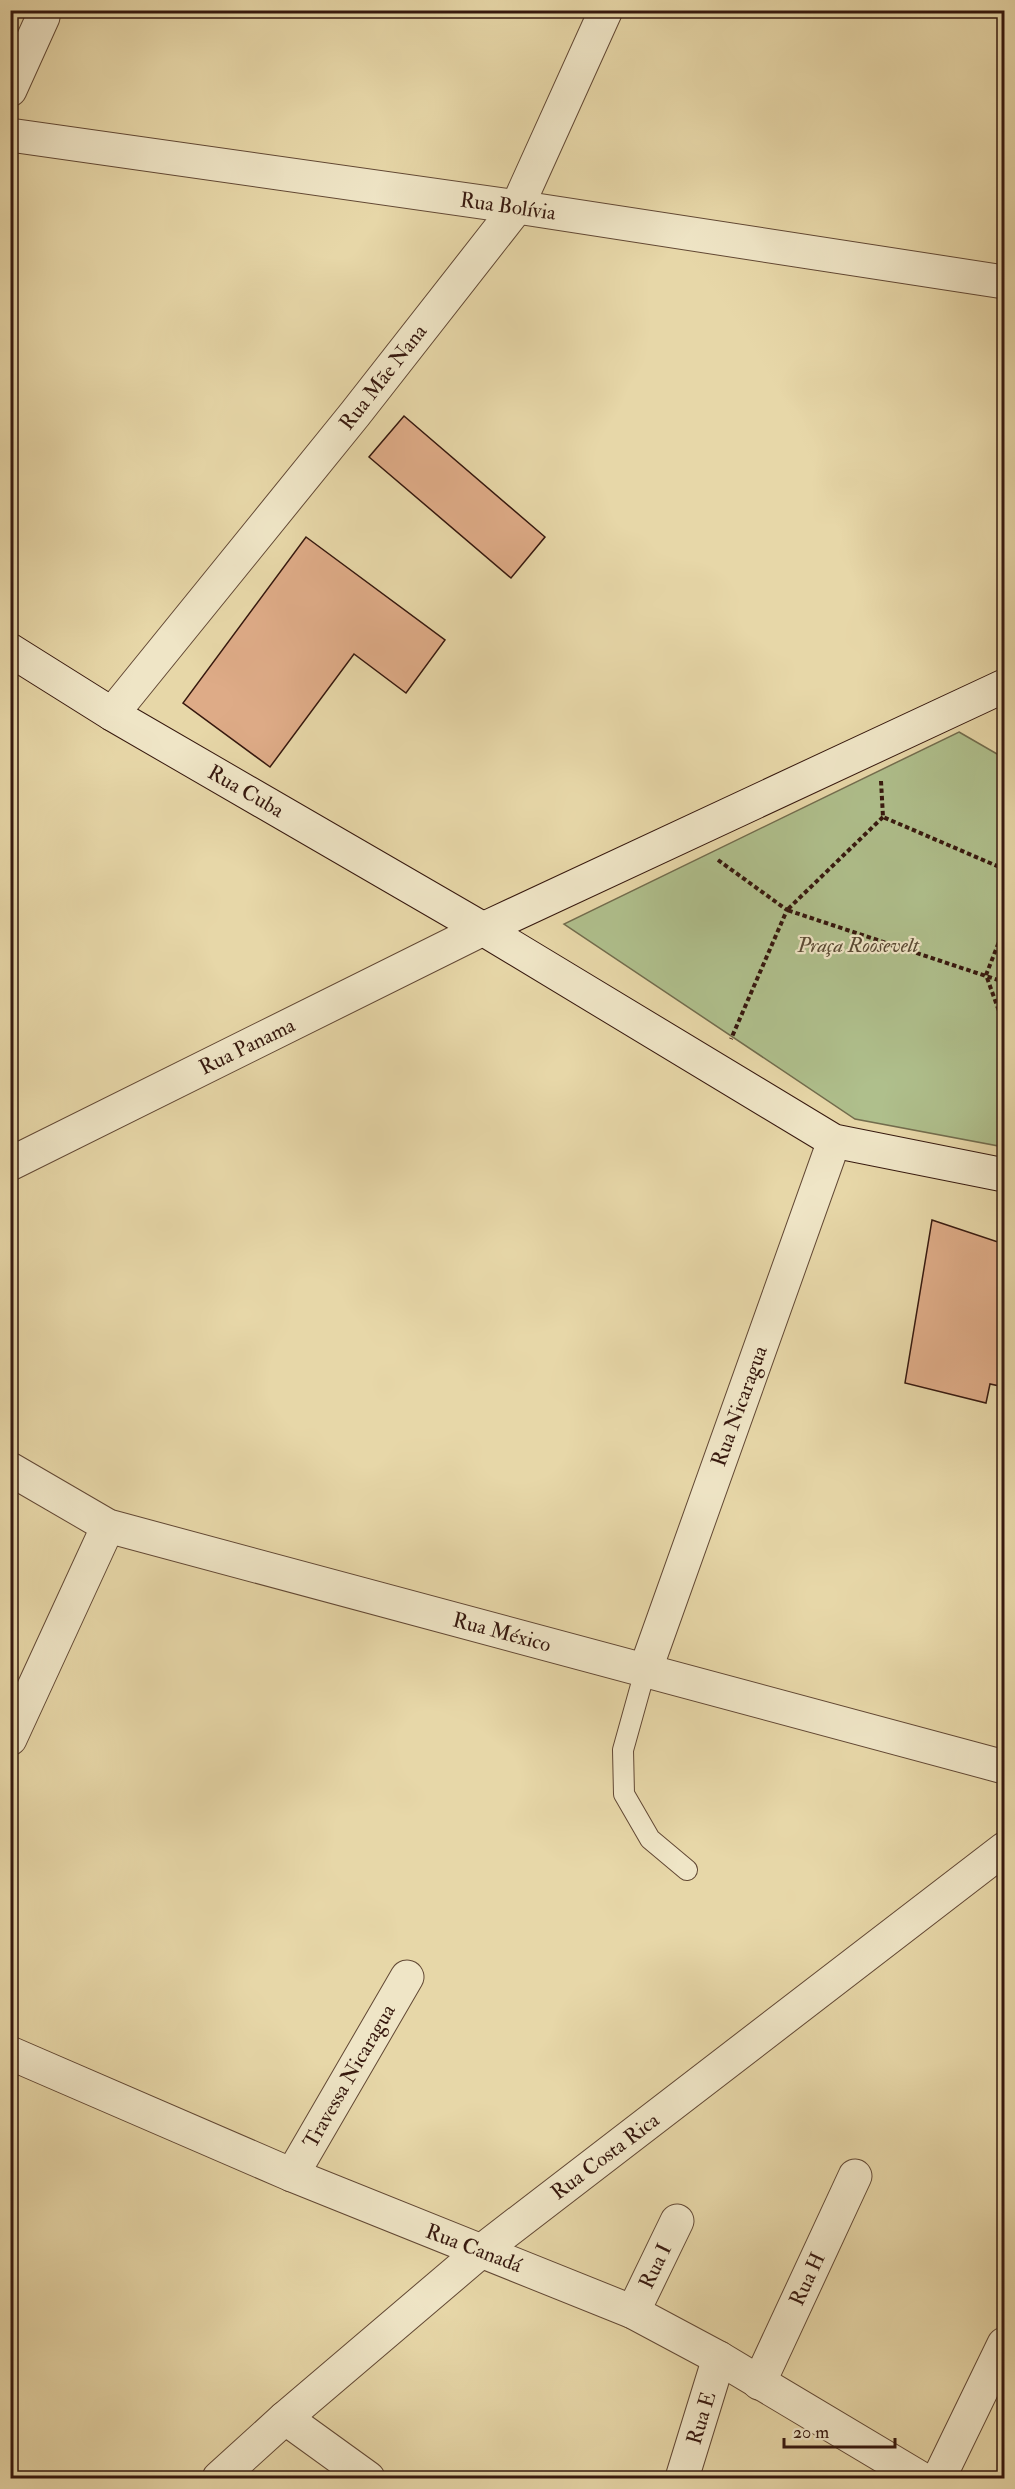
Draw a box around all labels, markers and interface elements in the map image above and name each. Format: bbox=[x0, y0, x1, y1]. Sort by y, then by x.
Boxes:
street label: Rua Bolívia bbox=[458, 186, 558, 227]
street label: Rua Mãe Nana bbox=[334, 319, 433, 436]
street label: Rua Cuba bbox=[203, 759, 289, 824]
park label: Praça Roosevelt bbox=[796, 932, 920, 959]
street label: Rua Panama bbox=[195, 1011, 300, 1081]
street label: Rua Nicaragua bbox=[705, 1342, 774, 1470]
street label: Rua México bbox=[450, 1606, 554, 1659]
street label: Travessa Nicaragua bbox=[297, 1999, 402, 2153]
street label: Rua Costa Rica bbox=[546, 2107, 665, 2206]
street label: Rua Canadá bbox=[422, 2218, 526, 2279]
street label: Rua I bbox=[633, 2239, 678, 2293]
street label: Rua H bbox=[783, 2248, 832, 2310]
street label: Rua E bbox=[681, 2388, 722, 2448]
scale bar bbox=[784, 2411, 895, 2449]
text: 20 m bbox=[793, 2421, 829, 2444]

